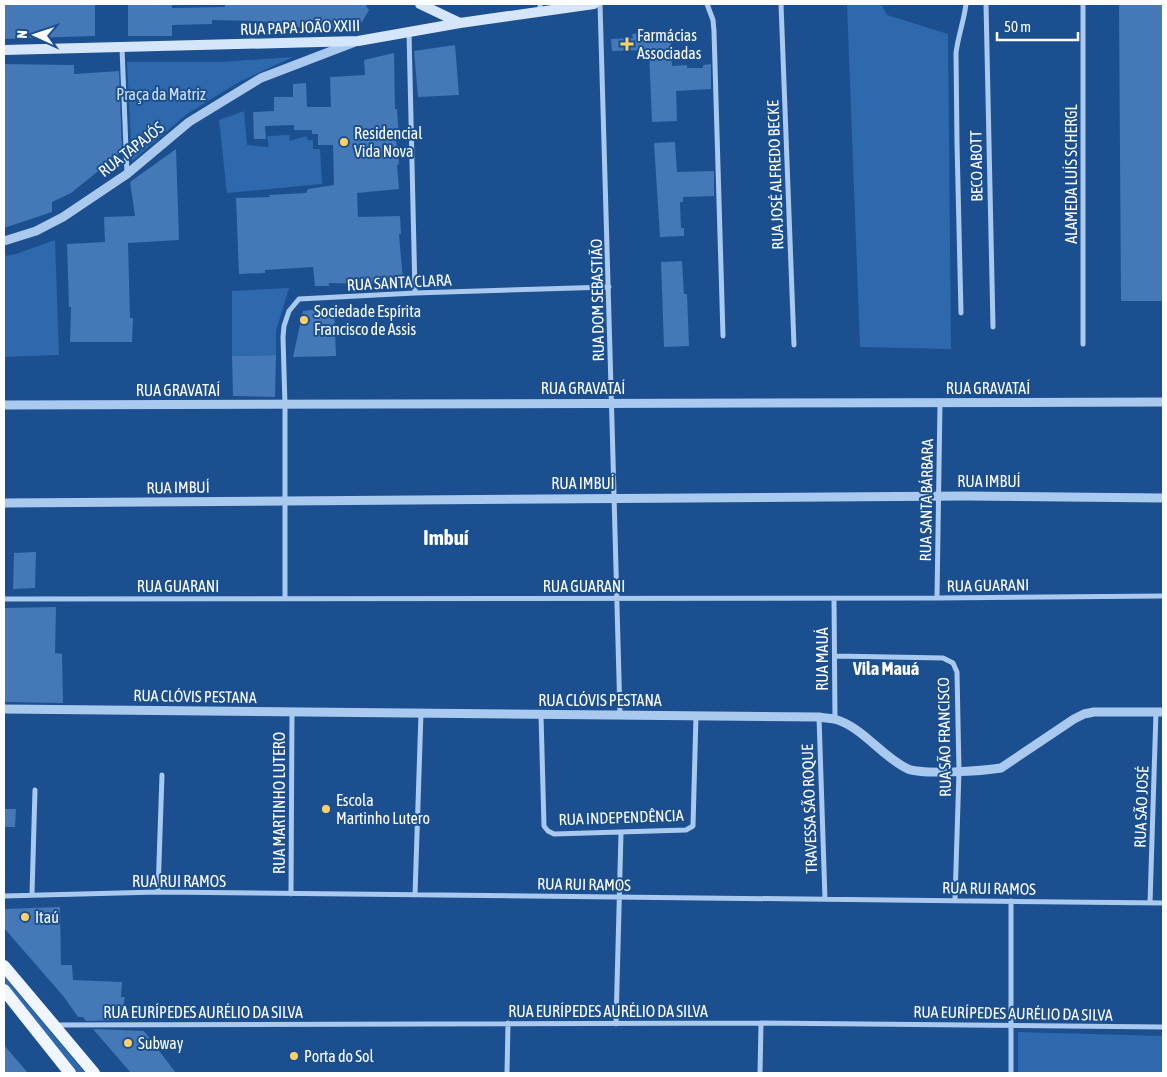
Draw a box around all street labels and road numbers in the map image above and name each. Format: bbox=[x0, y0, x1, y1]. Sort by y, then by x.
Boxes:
street label: RUA PAPA JOÃO XXIII bbox=[240, 16, 360, 38]
street label: RUA JOSÉ ALFREDO BECKE bbox=[763, 100, 787, 250]
street label: ALAMEDA LUÍS SCHERGL bbox=[1062, 103, 1080, 244]
street label: RUA TAPAJÓS bbox=[95, 118, 167, 180]
street label: BECO ABOTT bbox=[966, 130, 986, 202]
street label: RUA DOM SEBASTIÃO bbox=[587, 239, 607, 361]
street label: RUA SANTA CLARA bbox=[346, 270, 452, 294]
street label: RUA GRAVATAÍ bbox=[541, 379, 625, 397]
street label: RUA GRAVATAÍ bbox=[946, 379, 1030, 397]
street label: RUA GRAVATAÍ bbox=[136, 381, 220, 399]
street label: RUA SANTA BÁRBARA bbox=[916, 438, 936, 561]
street label: RUA IMBUÍ bbox=[957, 472, 1021, 490]
street label: RUA IMBUÍ bbox=[551, 474, 615, 492]
street label: RUA IMBUÍ bbox=[146, 477, 210, 497]
street label: RUA GUARANI bbox=[947, 575, 1029, 595]
street label: RUA GUARANI bbox=[137, 577, 219, 595]
street label: RUA GUARANI bbox=[543, 577, 625, 595]
street label: RUA MAUÁ bbox=[813, 627, 831, 691]
street label: RUA SÃO FRANCISCO bbox=[934, 677, 954, 797]
street label: RUA CLÓVIS PESTANA bbox=[133, 686, 257, 706]
street label: RUA CLÓVIS PESTANA bbox=[538, 691, 662, 709]
street label: RUA MARTINHO LUTERO bbox=[270, 732, 288, 874]
street label: TRAVESSA SÃO ROQUE bbox=[798, 744, 820, 874]
street label: RUA SÃO JOSÉ bbox=[1131, 766, 1151, 848]
street label: RUA INDEPENDÊNCIA bbox=[558, 806, 684, 828]
street label: RUA RUI RAMOS bbox=[132, 872, 226, 890]
street label: RUA RUI RAMOS bbox=[537, 874, 631, 894]
street label: RUA RUI RAMOS bbox=[942, 878, 1036, 898]
street label: RUA EURÍPEDES AURÉLIO DA SILVA bbox=[508, 1002, 708, 1020]
street label: RUA EURÍPEDES AURÉLIO DA SILVA bbox=[913, 1002, 1113, 1024]
street label: RUA EURÍPEDES AURÉLIO DA SILVA bbox=[103, 1003, 303, 1021]

